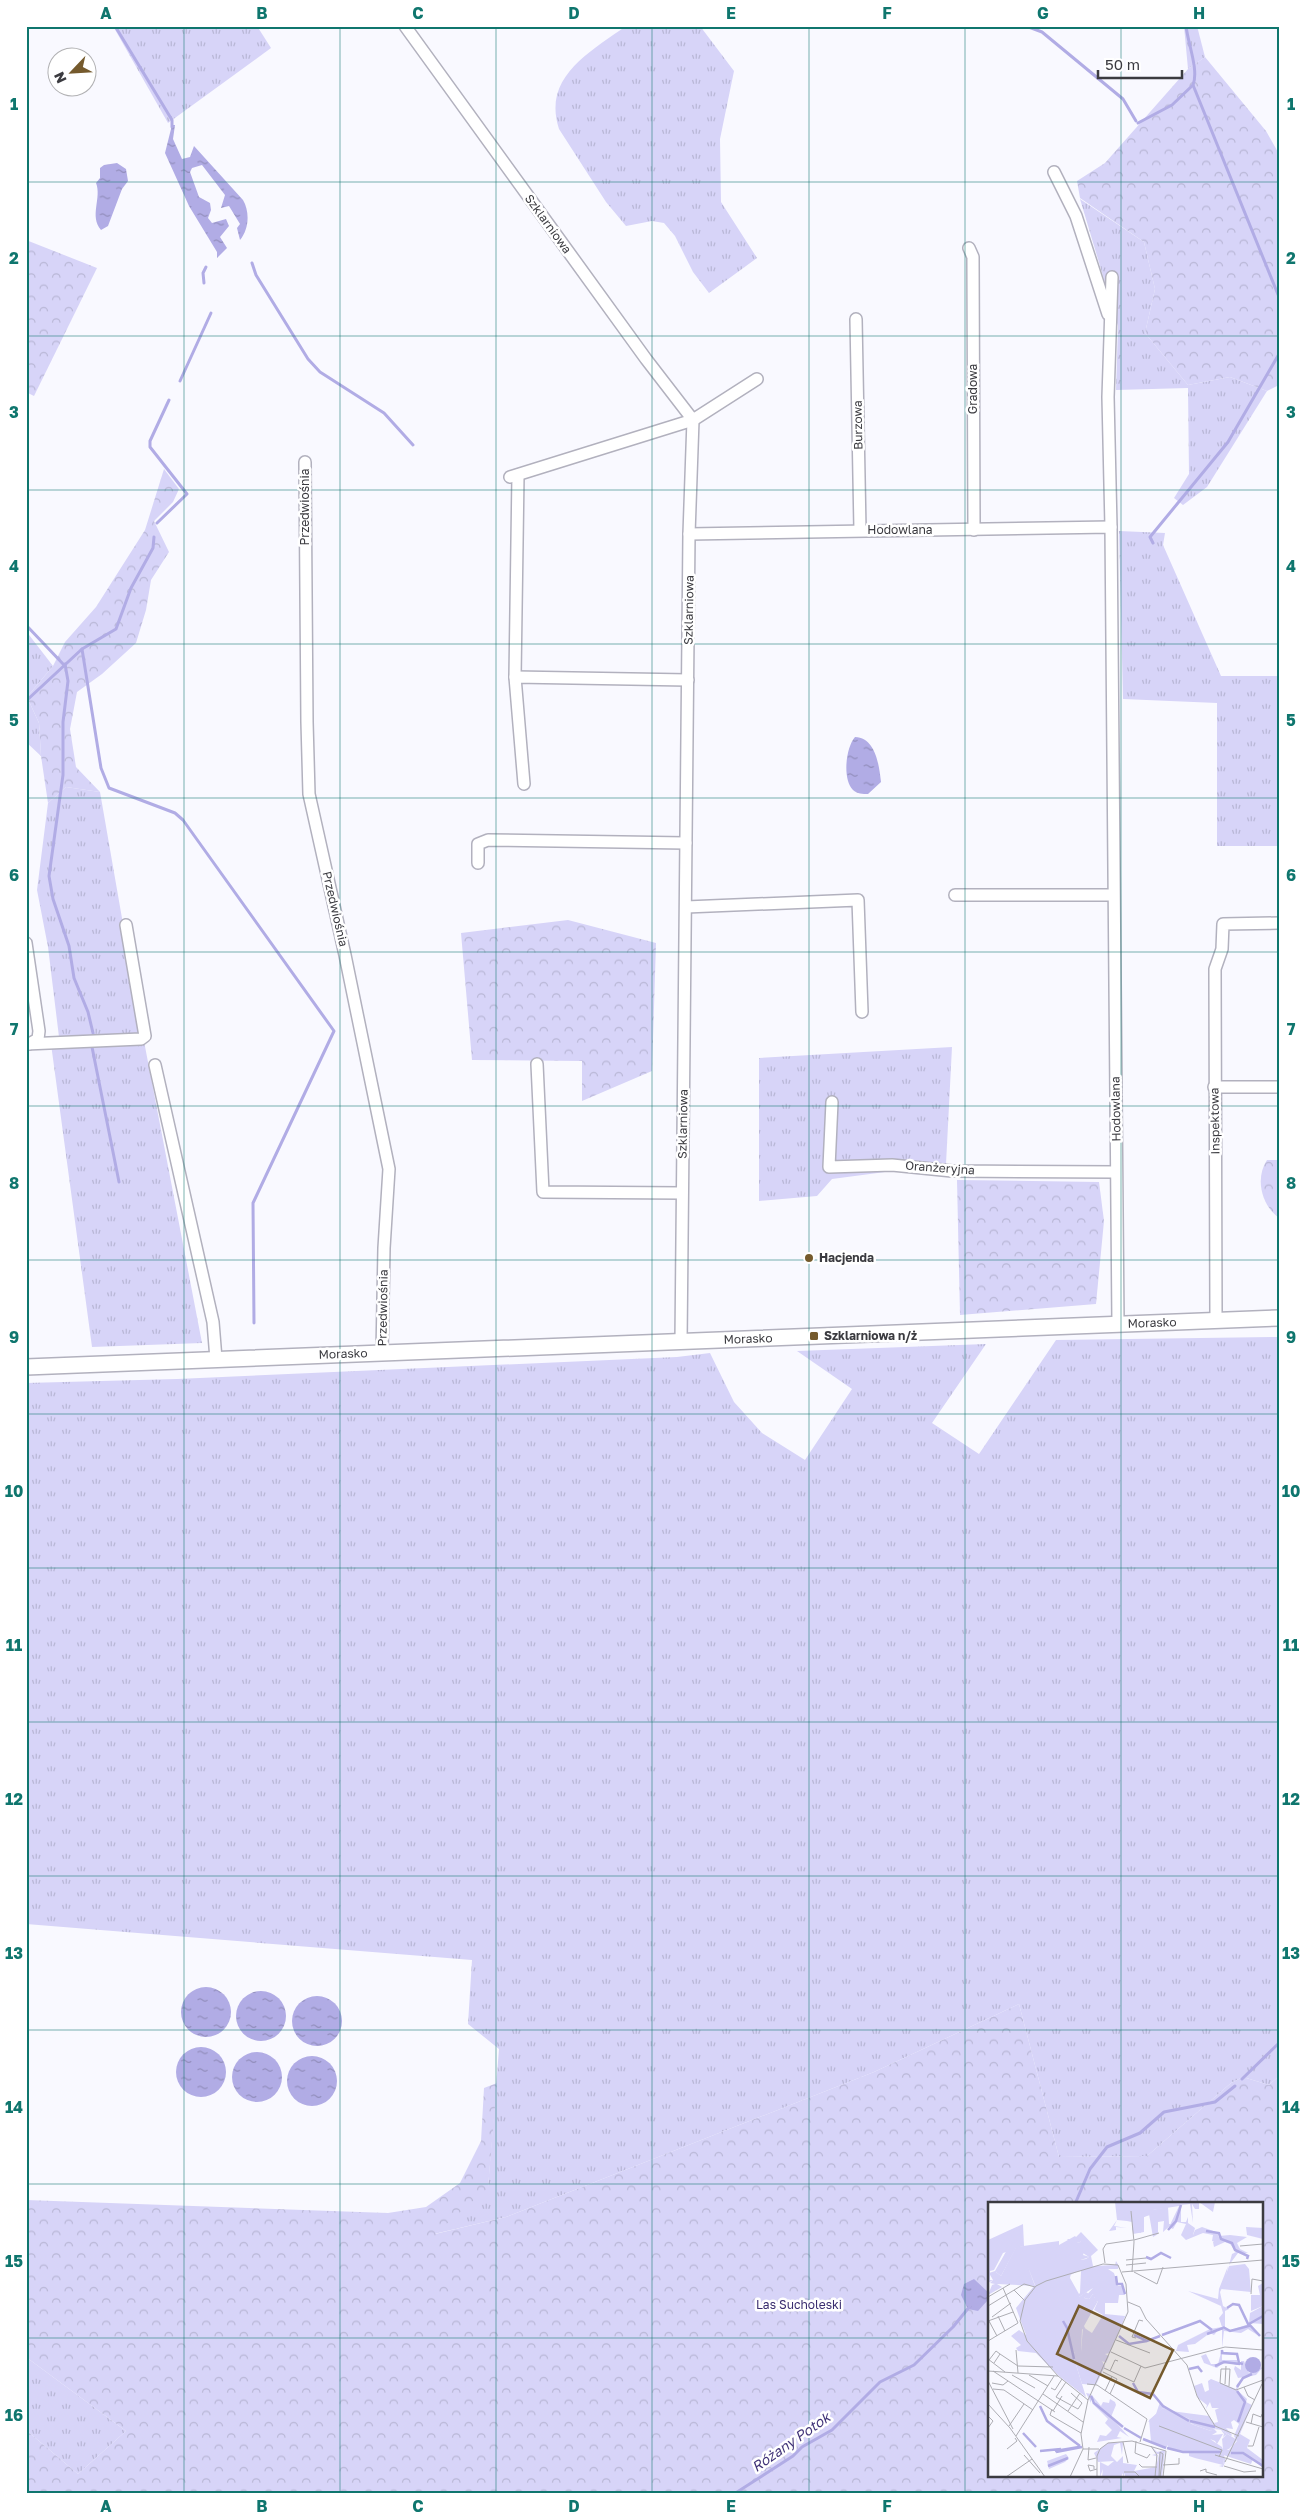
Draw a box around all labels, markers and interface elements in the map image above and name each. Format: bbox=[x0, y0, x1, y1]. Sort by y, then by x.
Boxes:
text: A bbox=[100, 3, 112, 23]
text: B bbox=[256, 3, 268, 23]
text: C bbox=[412, 3, 424, 23]
text: D bbox=[568, 3, 580, 23]
text: E bbox=[726, 3, 736, 23]
text: F bbox=[882, 3, 892, 23]
text: G bbox=[1037, 3, 1049, 23]
text: H bbox=[1193, 3, 1205, 23]
north arrow bbox=[48, 48, 98, 98]
scale bar bbox=[1098, 48, 1181, 80]
text: 50 m bbox=[1105, 55, 1140, 73]
text: N bbox=[50, 69, 70, 86]
text: 1 bbox=[10, 94, 18, 114]
text: 1 bbox=[1287, 94, 1295, 114]
street label: Szklarniowa bbox=[522, 191, 575, 256]
text: 2 bbox=[9, 248, 19, 268]
text: 2 bbox=[1286, 248, 1296, 268]
street label: Gradowa bbox=[965, 364, 980, 414]
street label: Burzowa bbox=[850, 400, 865, 450]
text: 3 bbox=[9, 402, 19, 422]
text: 3 bbox=[1286, 402, 1296, 422]
street label: Przedwiośnia bbox=[297, 469, 312, 546]
street label: Hodowlana bbox=[867, 522, 933, 537]
text: 4 bbox=[9, 556, 19, 576]
text: 4 bbox=[1286, 556, 1296, 576]
street label: Szklarniowa bbox=[680, 575, 697, 645]
text: 5 bbox=[9, 710, 19, 730]
text: 5 bbox=[1286, 710, 1296, 730]
text: 6 bbox=[9, 865, 19, 885]
text: 6 bbox=[1286, 865, 1296, 885]
street label: Przedwiośnia bbox=[320, 870, 351, 948]
text: 7 bbox=[10, 1019, 19, 1039]
text: 7 bbox=[1287, 1019, 1296, 1039]
street label: Hodowlana bbox=[1107, 1076, 1124, 1142]
street label: Inspektowa bbox=[1206, 1087, 1223, 1155]
street label: Szklarniowa bbox=[674, 1089, 691, 1159]
street label: Oranżeryjna bbox=[905, 1158, 975, 1177]
text: 8 bbox=[9, 1173, 19, 1193]
text: 8 bbox=[1286, 1173, 1296, 1193]
place label: Hacjenda bbox=[819, 1250, 874, 1265]
marker: Hacjenda bbox=[803, 1252, 815, 1264]
street label: Przedwiośnia bbox=[374, 1269, 391, 1347]
street label: Morasko bbox=[1127, 1314, 1177, 1331]
text: 9 bbox=[9, 1327, 19, 1347]
text: 9 bbox=[1286, 1327, 1296, 1347]
place label: Szklarniowa n/ż bbox=[824, 1328, 917, 1343]
street label: Morasko bbox=[723, 1330, 773, 1347]
marker: Szklarniowa n/ż bbox=[808, 1330, 820, 1342]
street label: Morasko bbox=[318, 1345, 368, 1362]
text: 10 bbox=[5, 1481, 23, 1501]
text: 10 bbox=[1282, 1481, 1300, 1501]
text: 11 bbox=[6, 1635, 22, 1655]
text: 11 bbox=[1283, 1635, 1299, 1655]
text: 12 bbox=[5, 1789, 23, 1809]
text: 12 bbox=[1282, 1789, 1300, 1809]
text: 13 bbox=[5, 1943, 23, 1963]
text: 13 bbox=[1282, 1943, 1300, 1963]
text: 14 bbox=[5, 2097, 23, 2117]
text: 14 bbox=[1282, 2097, 1300, 2117]
inset map bbox=[988, 2202, 1262, 2478]
text: 15 bbox=[5, 2251, 23, 2271]
text: 15 bbox=[1282, 2251, 1300, 2271]
park label: Las Sucholeski bbox=[756, 2297, 842, 2312]
text: 16 bbox=[5, 2405, 23, 2425]
text: 16 bbox=[1282, 2405, 1300, 2425]
water label: Różany Potok bbox=[748, 2407, 835, 2475]
text: A bbox=[100, 2496, 112, 2516]
text: B bbox=[256, 2496, 268, 2516]
text: C bbox=[412, 2496, 424, 2516]
text: D bbox=[568, 2496, 580, 2516]
text: E bbox=[726, 2496, 736, 2516]
text: F bbox=[882, 2496, 892, 2516]
text: G bbox=[1037, 2496, 1049, 2516]
text: H bbox=[1193, 2496, 1205, 2516]

